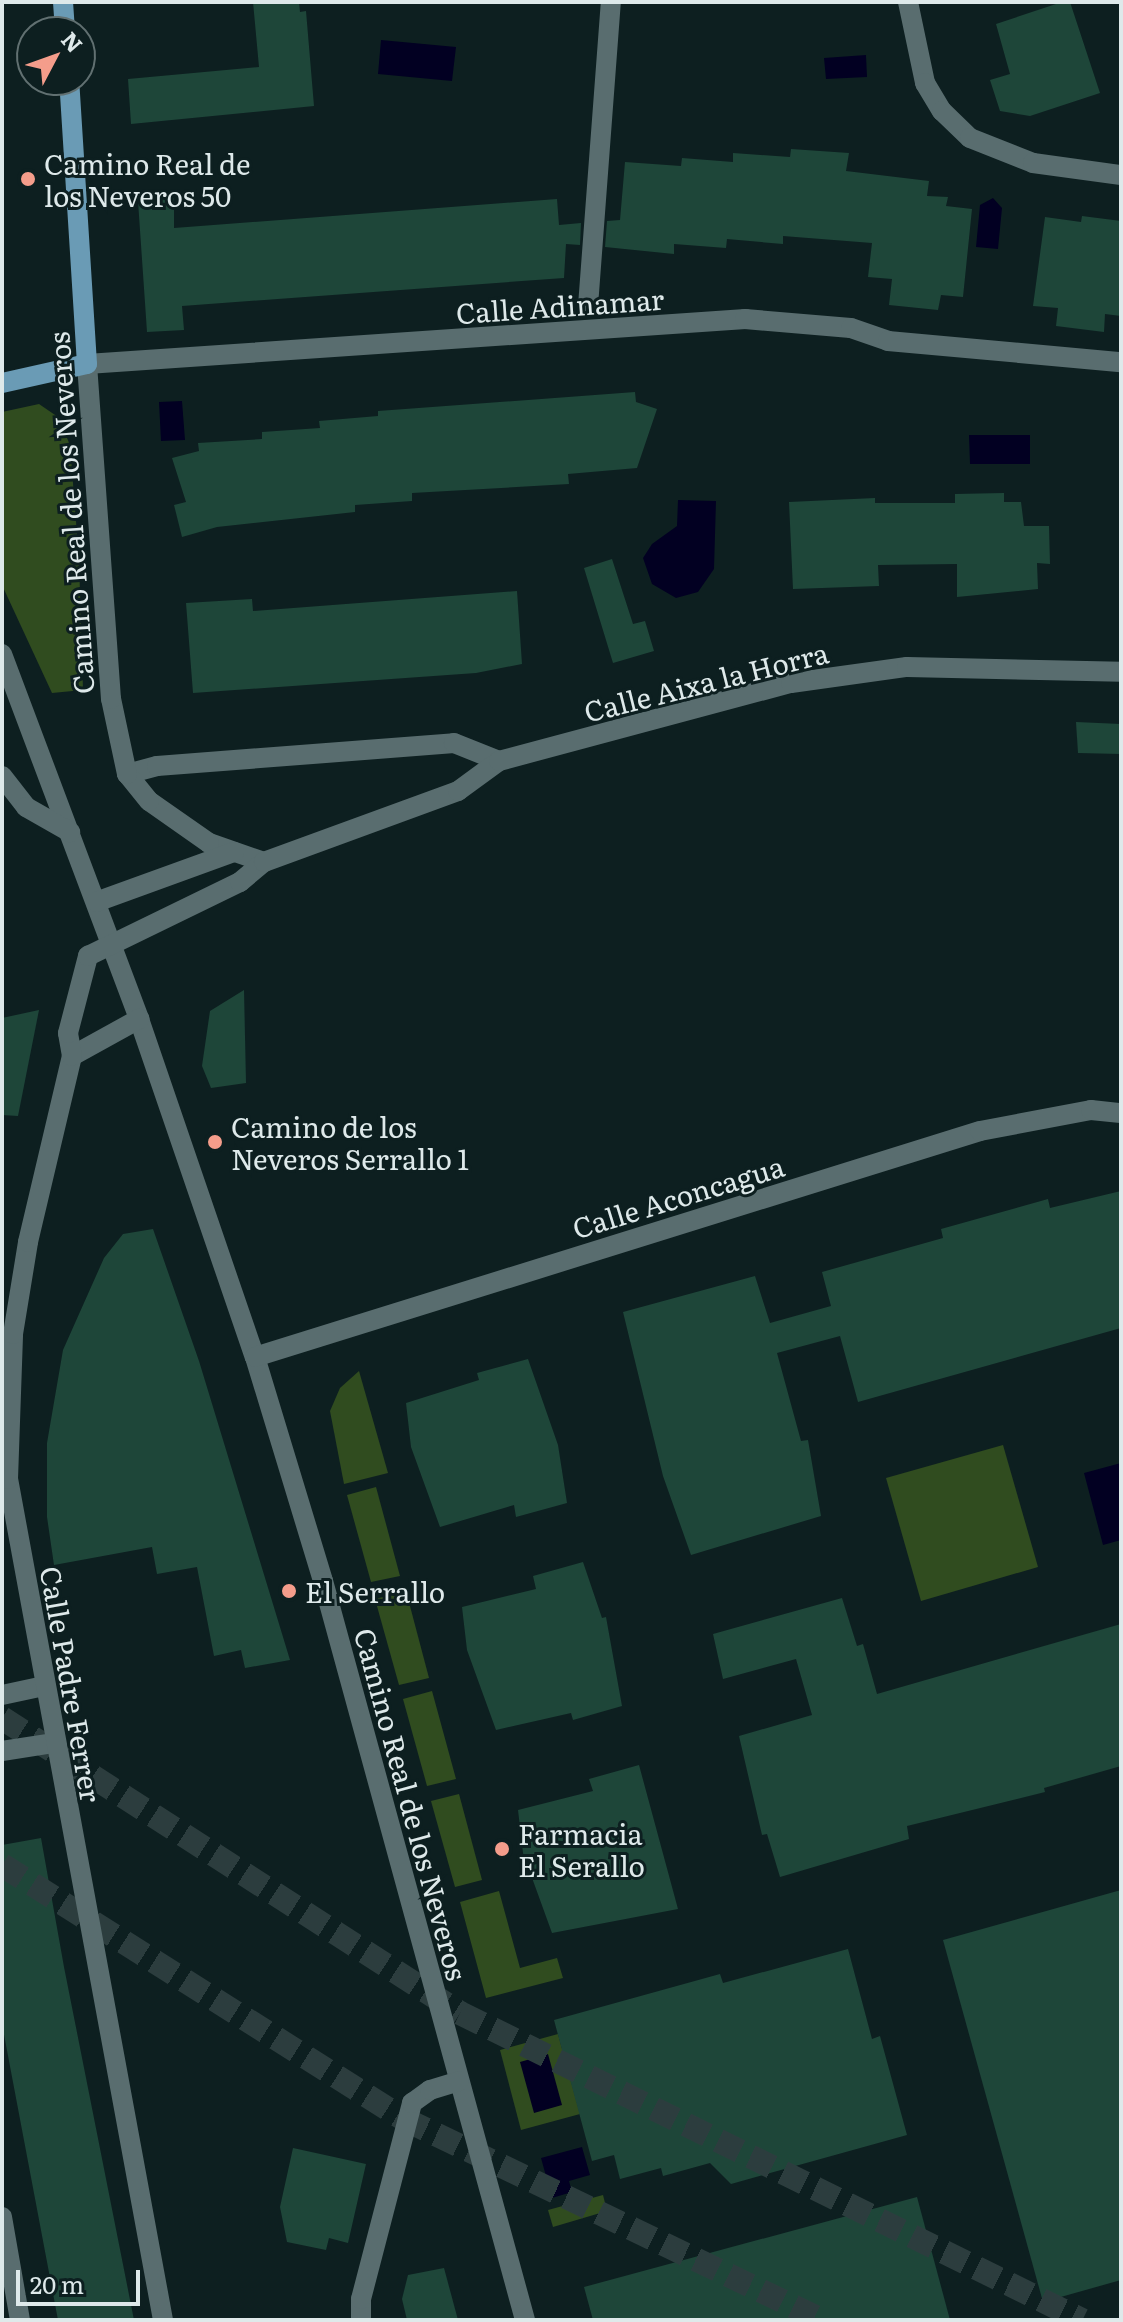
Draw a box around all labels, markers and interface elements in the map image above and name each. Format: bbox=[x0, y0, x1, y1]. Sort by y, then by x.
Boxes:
north arrow bbox=[16, 16, 96, 96]
text: N bbox=[54, 23, 91, 59]
place label: Camino Real de los Neveros 50 bbox=[44, 146, 250, 212]
marker: Camino Real de los Neveros 50 bbox=[19, 170, 37, 188]
street label: Calle Adinamar bbox=[455, 281, 665, 329]
street label: Camino Real de los Neveros bbox=[41, 331, 99, 695]
street label: Calle Aixa la Horra bbox=[580, 634, 832, 728]
place label: Camino de los Neveros Serrallo 1 bbox=[231, 1109, 469, 1175]
marker: Camino de los Neveros Serrallo 1 bbox=[206, 1133, 224, 1151]
street label: Calle Aconcagua bbox=[568, 1148, 788, 1244]
street label: Calle Padre Ferrer bbox=[35, 1563, 109, 1805]
place label: El Serrallo bbox=[305, 1574, 445, 1608]
marker: El Serrallo bbox=[280, 1582, 298, 1600]
street label: Camino Real de los Neveros bbox=[349, 1624, 475, 1984]
place label: Farmacia El Serallo bbox=[518, 1816, 645, 1882]
marker: Farmacia El Serallo bbox=[493, 1840, 511, 1858]
scale bar bbox=[20, 2254, 144, 2304]
text: 20 m bbox=[30, 2266, 84, 2301]

